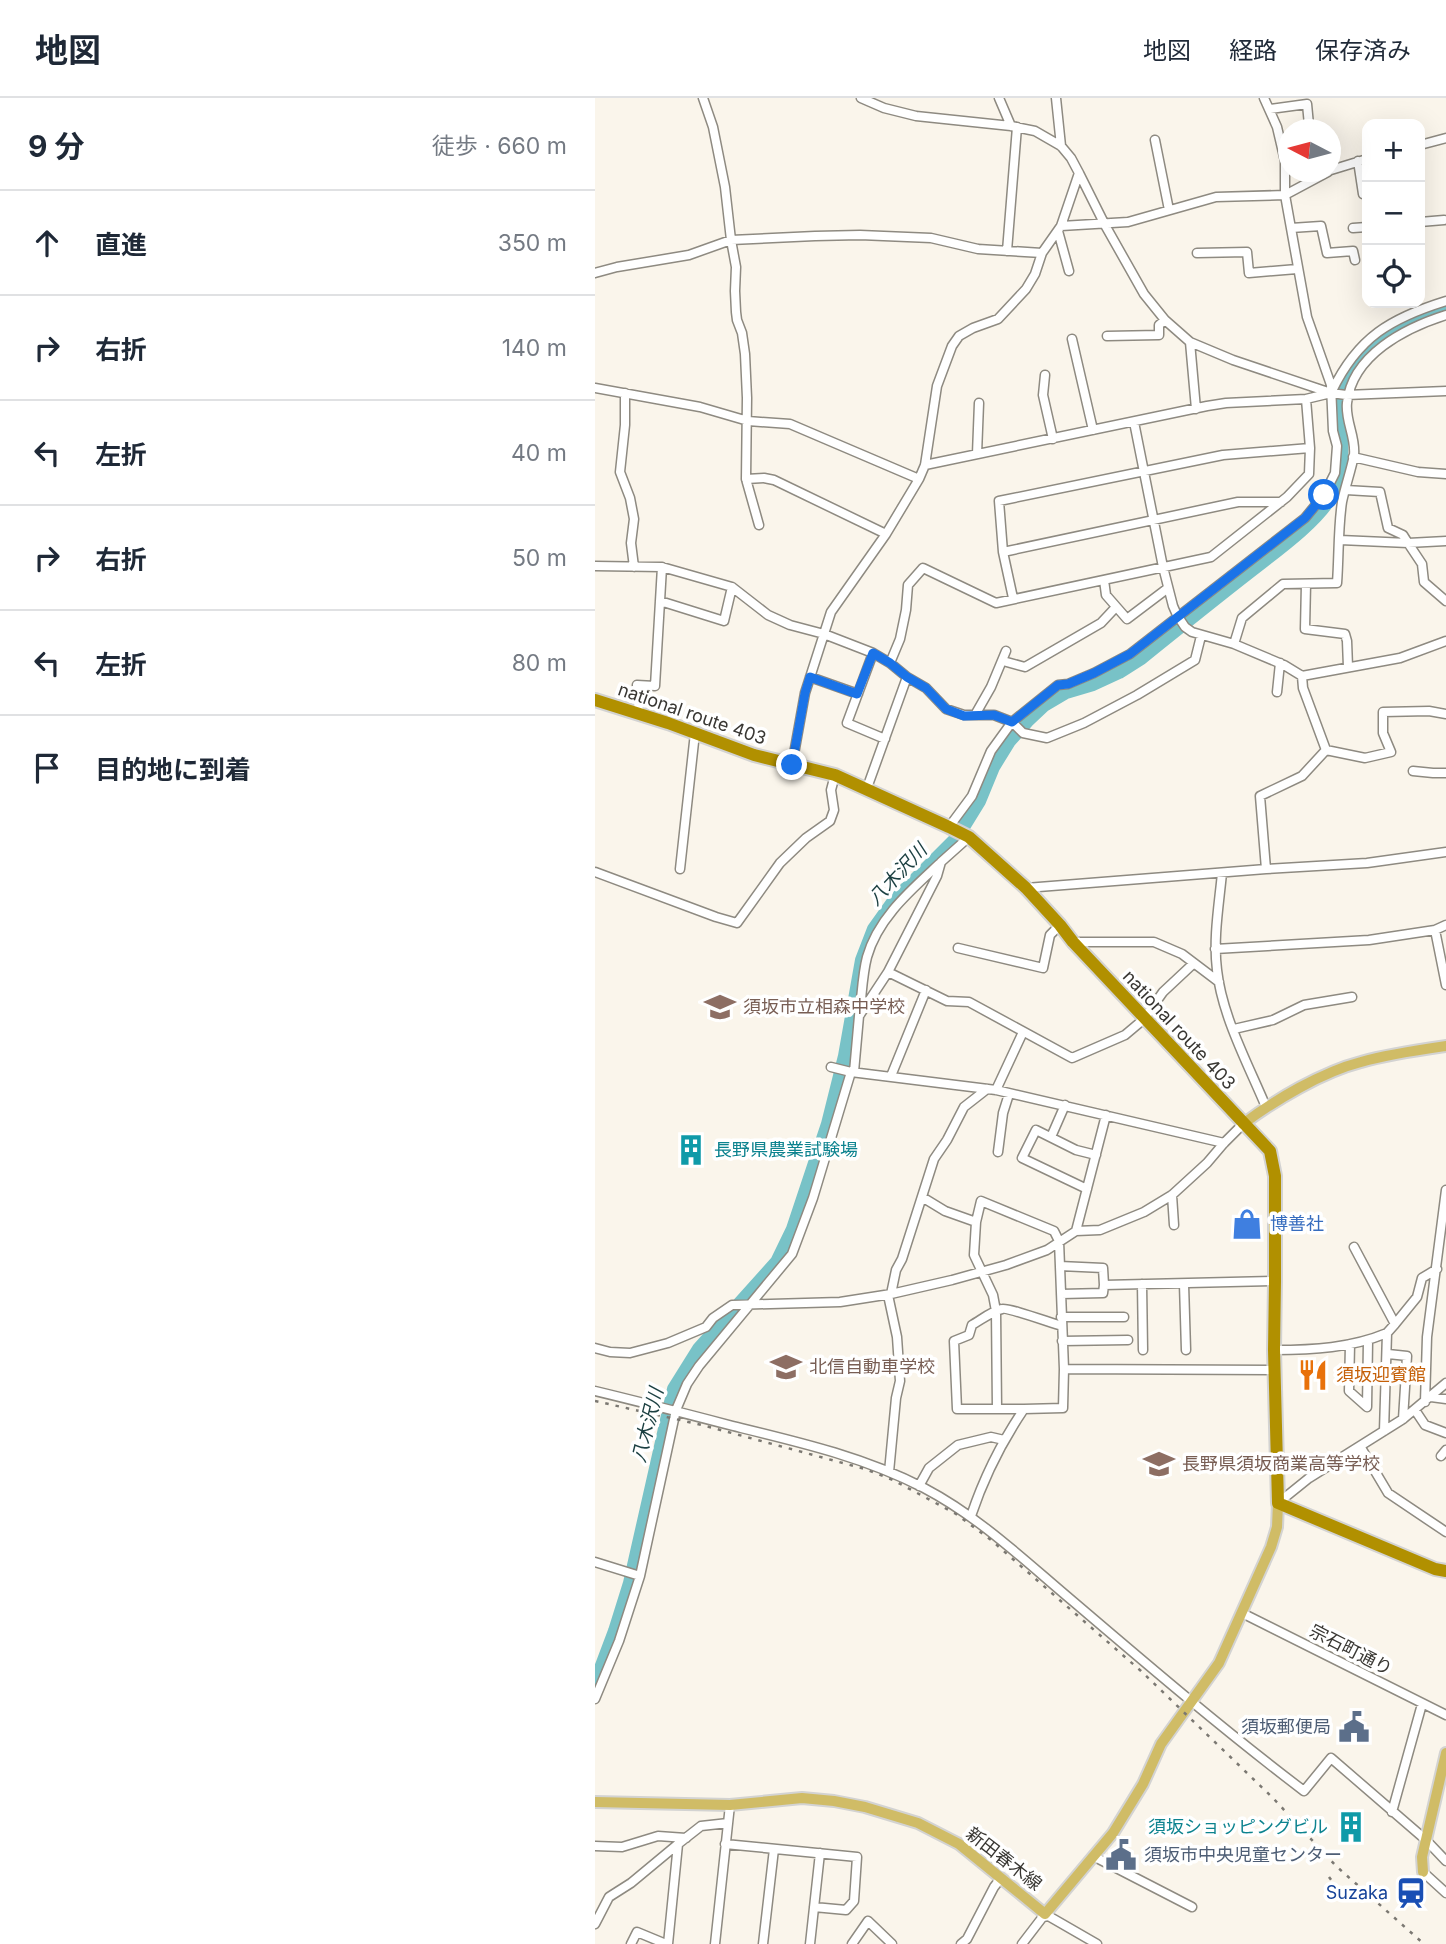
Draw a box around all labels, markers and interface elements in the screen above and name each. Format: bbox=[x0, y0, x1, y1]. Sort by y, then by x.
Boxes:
text: 地図 bbox=[35, 30, 101, 70]
text: 地図 bbox=[1143, 36, 1191, 65]
text: 経路 bbox=[1229, 36, 1277, 65]
text: 保存済み bbox=[1315, 36, 1411, 65]
north arrow bbox=[1278, 119, 1341, 182]
map controls bbox=[1362, 119, 1425, 308]
button: + bbox=[1362, 119, 1425, 182]
text: 9 分 bbox=[28, 128, 85, 164]
text: 徒歩 · 660 m bbox=[432, 132, 567, 160]
button: − bbox=[1362, 182, 1425, 245]
icon: ahead bbox=[28, 224, 66, 262]
text: 直進 bbox=[95, 229, 147, 260]
text: 350 m bbox=[498, 229, 567, 257]
button: locate bbox=[1362, 245, 1425, 308]
icon: right bbox=[28, 329, 66, 367]
text: 右折 bbox=[95, 334, 147, 365]
text: 140 m bbox=[502, 334, 567, 362]
icon: left bbox=[28, 434, 66, 472]
text: 左折 bbox=[95, 439, 147, 470]
text: 40 m bbox=[511, 439, 567, 467]
route start bbox=[1308, 479, 1339, 510]
icon: right bbox=[28, 539, 66, 577]
text: 右折 bbox=[95, 544, 147, 575]
text: 50 m bbox=[512, 544, 567, 572]
icon: left bbox=[28, 644, 66, 682]
text: 左折 bbox=[95, 649, 147, 680]
text: 80 m bbox=[512, 649, 567, 677]
street label: national route 403 bbox=[615, 678, 769, 749]
icon: arrive bbox=[28, 749, 66, 787]
route end bbox=[776, 749, 807, 780]
text: 目的地に到着 bbox=[95, 754, 251, 785]
water label: 八木沢川 bbox=[863, 837, 933, 910]
street label: national route 403 bbox=[1119, 966, 1240, 1094]
school or university icon: 須坂市立相森中学校 bbox=[703, 990, 737, 1024]
place label: 須坂市立相森中学校 bbox=[743, 996, 905, 1017]
building icon: 長野県農業試験場 bbox=[674, 1133, 708, 1167]
place label: 長野県農業試験場 bbox=[714, 1139, 858, 1160]
shop icon: 博善社 bbox=[1230, 1207, 1264, 1241]
place label: 博善社 bbox=[1270, 1213, 1324, 1234]
school or university icon: 北信自動車学校 bbox=[769, 1350, 803, 1384]
place label: 北信自動車学校 bbox=[809, 1356, 935, 1377]
restaurant icon: 須坂迎賓館 bbox=[1296, 1358, 1330, 1392]
place label: 須坂迎賓館 bbox=[1336, 1364, 1426, 1385]
water label: 八木沢川 bbox=[627, 1384, 668, 1465]
school or university icon: 長野県須坂商業高等学校 bbox=[1142, 1447, 1176, 1481]
place label: 長野県須坂商業高等学校 bbox=[1182, 1453, 1380, 1474]
street label: 宗石町通り bbox=[1306, 1620, 1396, 1679]
public building icon: 須坂郵便局 bbox=[1337, 1710, 1371, 1744]
place label: 須坂郵便局 bbox=[1241, 1716, 1331, 1737]
building icon: 須坂ショッピングビル bbox=[1334, 1810, 1368, 1844]
place label: 須坂ショッピングビル bbox=[1148, 1816, 1328, 1837]
street label: 新田春木線 bbox=[962, 1823, 1046, 1895]
public building icon: 須坂市中央児童センター bbox=[1104, 1838, 1138, 1872]
place label: 須坂市中央児童センター bbox=[1144, 1844, 1342, 1865]
station icon: Suzaka bbox=[1394, 1876, 1428, 1910]
place label: Suzaka bbox=[1326, 1882, 1388, 1903]

